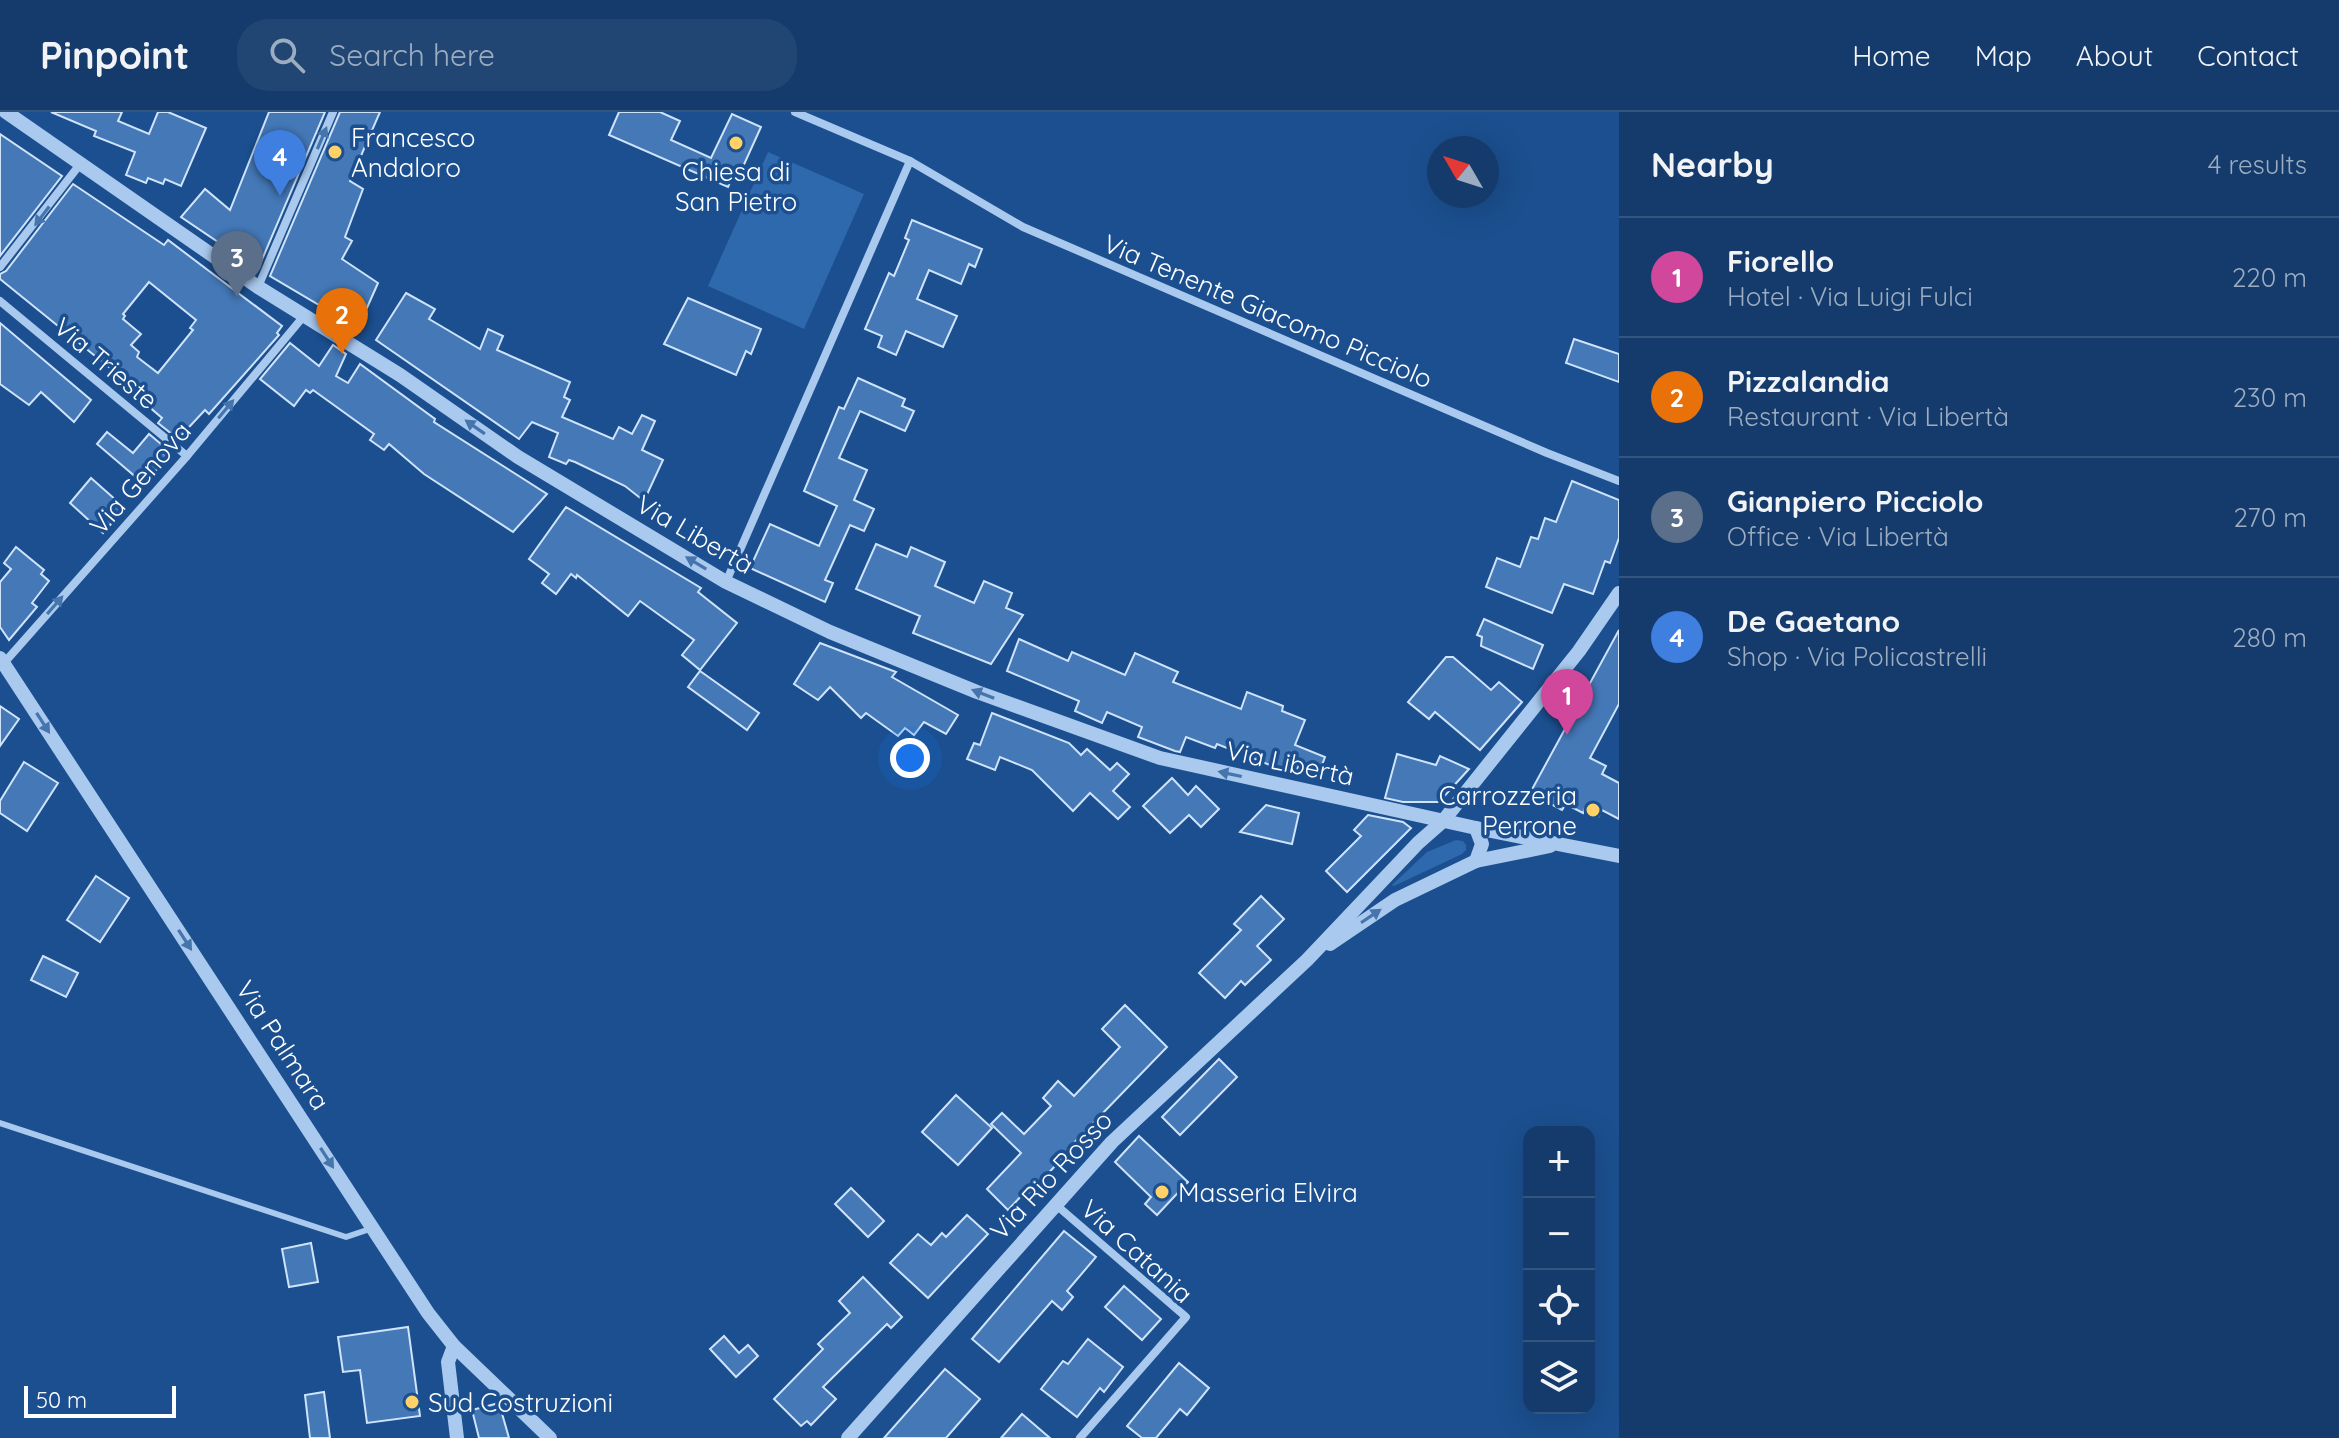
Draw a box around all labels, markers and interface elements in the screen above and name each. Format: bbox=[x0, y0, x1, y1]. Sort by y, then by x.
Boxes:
search box bbox=[237, 19, 797, 91]
text: Pinpoint bbox=[40, 31, 189, 79]
icon: search bbox=[265, 33, 309, 77]
text: Search here bbox=[329, 36, 495, 74]
text: Home bbox=[1852, 38, 1931, 73]
text: Map bbox=[1975, 38, 2032, 73]
text: About bbox=[2076, 38, 2153, 73]
text: Contact bbox=[2197, 38, 2299, 73]
place label: Francesco Andaloro bbox=[351, 121, 476, 184]
one-way arrow bbox=[315, 127, 328, 150]
pin: 4 bbox=[254, 130, 306, 196]
marker: Chiesa di San Pietro bbox=[727, 134, 745, 152]
north arrow bbox=[1427, 136, 1499, 208]
marker: Francesco Andaloro bbox=[326, 143, 344, 161]
text: Nearby bbox=[1651, 143, 1774, 186]
text: 4 results bbox=[2208, 148, 2307, 181]
place label: Chiesa di San Pietro bbox=[675, 155, 797, 218]
one-way arrow bbox=[34, 206, 50, 226]
street label: Via Tenente Giacomo Picciolo bbox=[1099, 227, 1437, 395]
pin: 3 bbox=[211, 231, 263, 297]
text: Fiorello bbox=[1727, 242, 1834, 280]
text: 1 bbox=[1672, 261, 1682, 294]
text: 220 m bbox=[2232, 261, 2307, 294]
text: Hotel · Via Luigi Fulci bbox=[1727, 280, 1973, 313]
pin: 2 bbox=[316, 288, 368, 354]
street label: Via Trieste bbox=[47, 310, 165, 416]
text: Pizzalandia bbox=[1727, 362, 1890, 400]
text: 2 bbox=[1670, 381, 1684, 414]
text: 230 m bbox=[2233, 381, 2307, 414]
one-way arrow bbox=[217, 399, 234, 419]
text: Restaurant · Via Libertà bbox=[1727, 400, 2009, 433]
street label: Via Genova bbox=[82, 415, 198, 541]
one-way arrow bbox=[464, 420, 485, 435]
text: Gianpiero Picciolo bbox=[1727, 482, 1983, 520]
street label: Via Libertà bbox=[630, 487, 760, 581]
text: 3 bbox=[1670, 501, 1684, 534]
text: 270 m bbox=[2233, 501, 2307, 534]
text: Office · Via Libertà bbox=[1727, 520, 1949, 553]
one-way arrow bbox=[685, 557, 707, 571]
one-way arrow bbox=[46, 595, 64, 614]
text: De Gaetano bbox=[1727, 602, 1900, 640]
text: 4 bbox=[1669, 621, 1685, 654]
text: 280 m bbox=[2232, 621, 2307, 654]
text: Shop · Via Policastrelli bbox=[1727, 640, 1987, 673]
pin: 1 bbox=[1541, 669, 1593, 735]
one-way arrow bbox=[971, 687, 995, 700]
one-way arrow bbox=[35, 712, 50, 733]
street label: Via Libertà bbox=[1223, 733, 1357, 793]
your location bbox=[890, 738, 930, 778]
one-way arrow bbox=[1217, 767, 1242, 780]
place label: Carrozzeria Perrone bbox=[1439, 779, 1577, 842]
marker: Carrozzeria Perrone bbox=[1584, 801, 1602, 819]
one-way arrow bbox=[1361, 909, 1382, 924]
one-way arrow bbox=[178, 929, 192, 951]
street label: Via Palmara bbox=[229, 974, 337, 1116]
street label: Via Rio Rosso bbox=[983, 1104, 1119, 1246]
map controls bbox=[1523, 1126, 1595, 1414]
button: + bbox=[1523, 1126, 1595, 1198]
one-way arrow bbox=[320, 1147, 334, 1169]
place label: Masseria Elvira bbox=[1178, 1176, 1358, 1209]
marker: Masseria Elvira bbox=[1153, 1183, 1171, 1201]
street label: Via Catania bbox=[1074, 1192, 1200, 1310]
button: − bbox=[1523, 1198, 1595, 1270]
button: locate bbox=[1523, 1270, 1595, 1342]
button: layers bbox=[1523, 1342, 1595, 1414]
scale bar bbox=[24, 1382, 176, 1418]
text: 50 m bbox=[36, 1386, 87, 1414]
place label: Sud Costruzioni bbox=[428, 1386, 613, 1419]
marker: Sud Costruzioni bbox=[403, 1393, 421, 1411]

